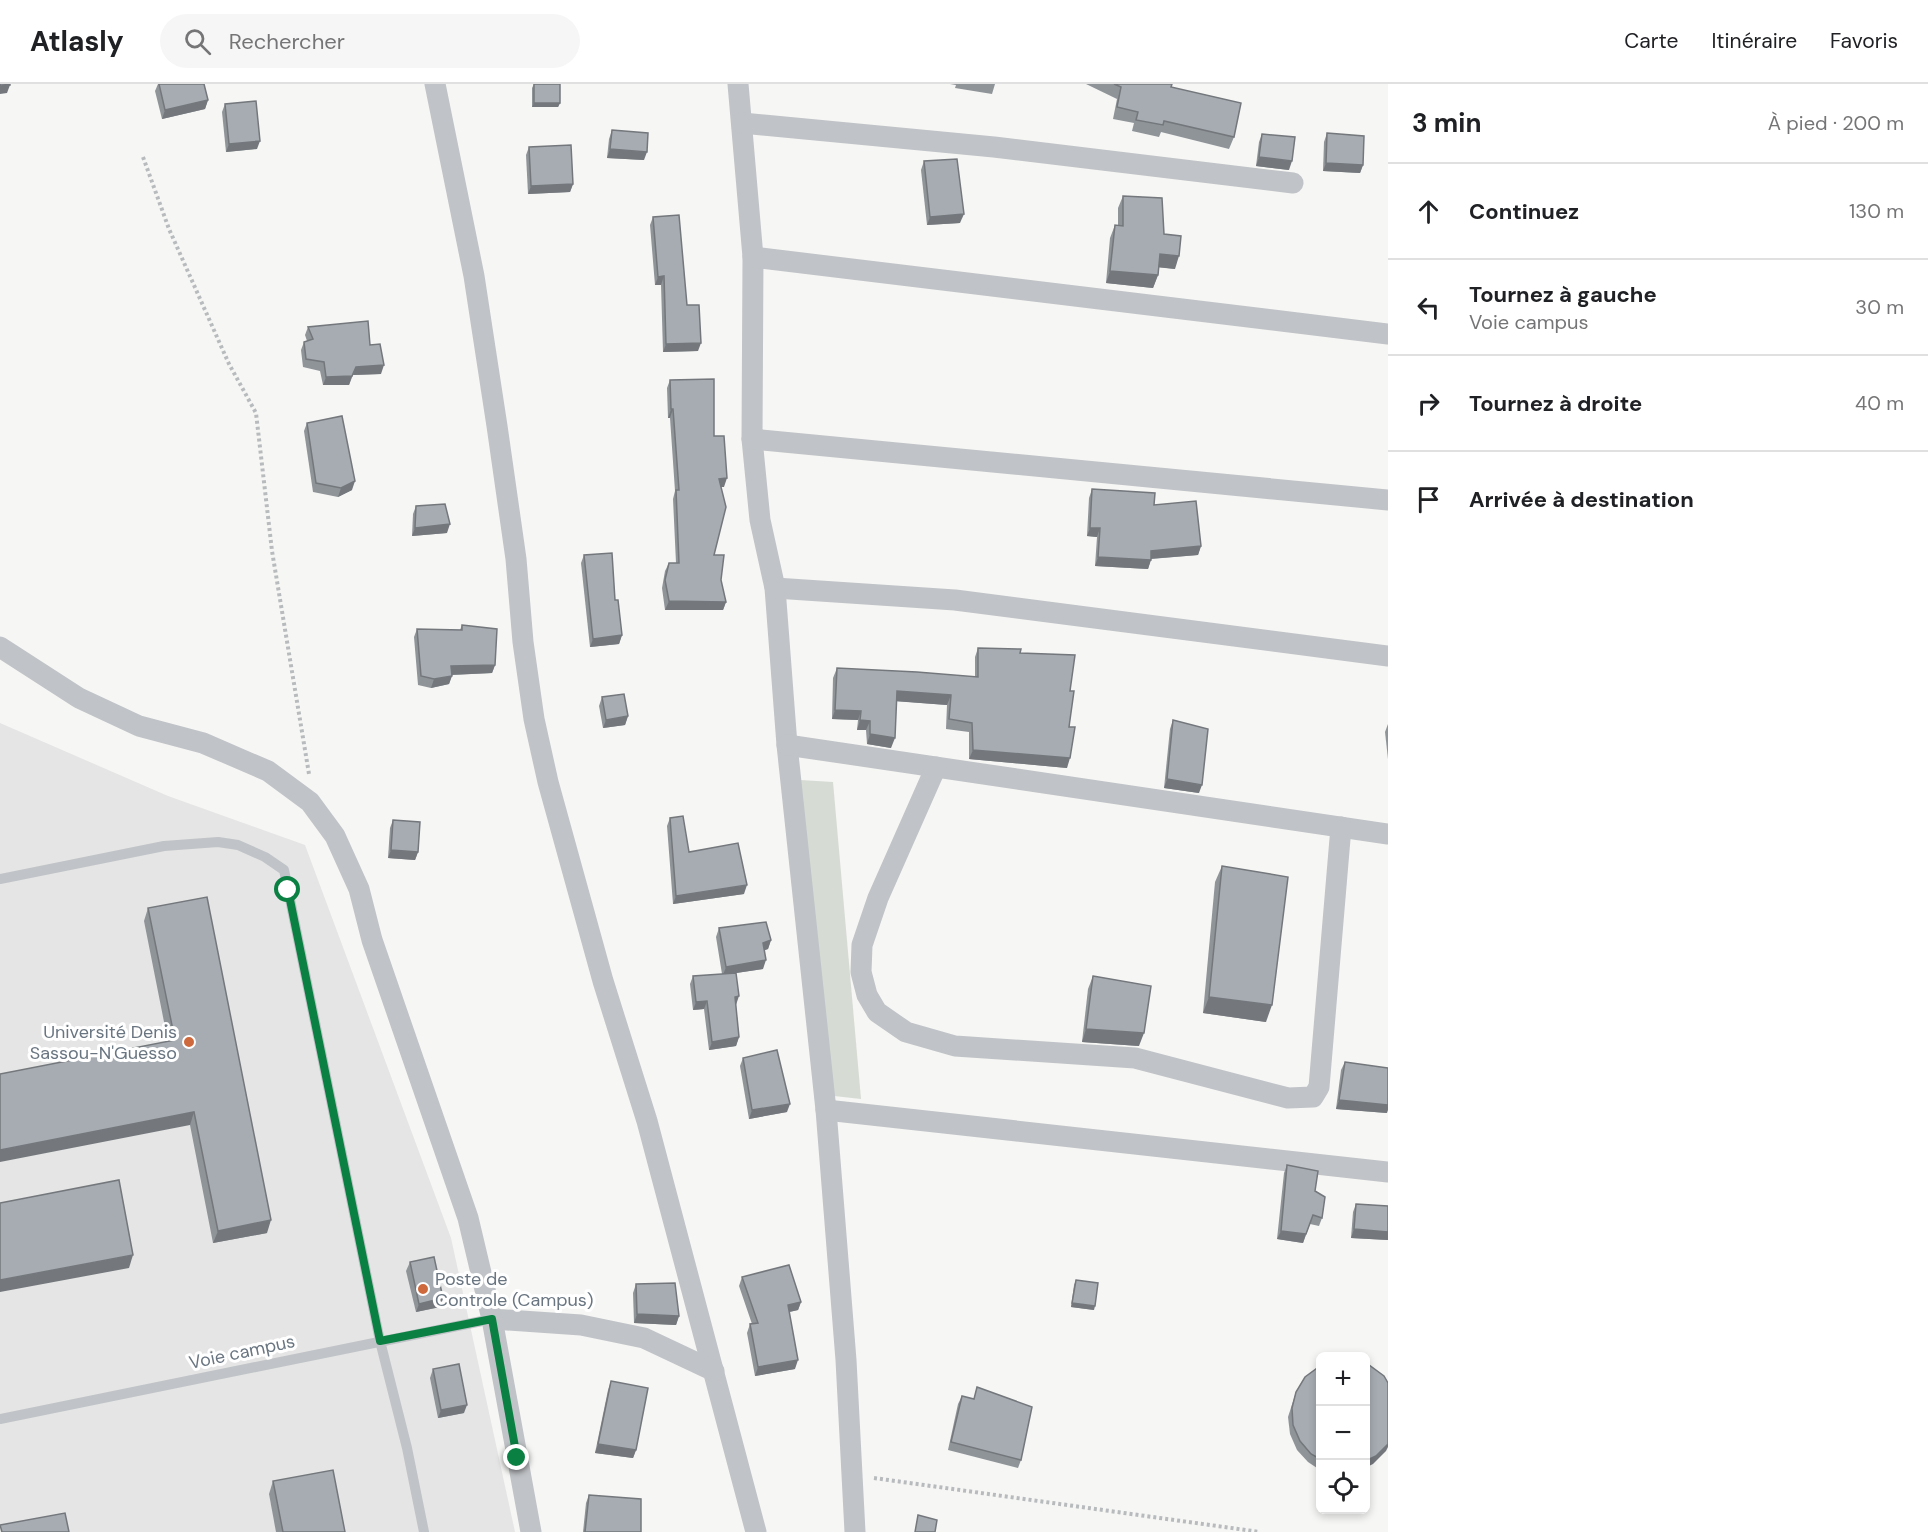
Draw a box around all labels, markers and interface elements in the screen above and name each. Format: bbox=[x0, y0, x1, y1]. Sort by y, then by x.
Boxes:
search box bbox=[160, 14, 580, 68]
text: Atlasly bbox=[30, 23, 124, 60]
icon: search bbox=[181, 25, 214, 58]
text: Rechercher bbox=[229, 27, 345, 56]
text: Carte bbox=[1624, 27, 1678, 55]
text: Itinéraire bbox=[1711, 27, 1797, 55]
text: Favoris bbox=[1830, 27, 1898, 55]
text: 3 min bbox=[1412, 106, 1481, 140]
text: À pied · 200 m bbox=[1768, 110, 1904, 136]
icon: ahead bbox=[1412, 195, 1445, 228]
text: Continuez bbox=[1469, 197, 1579, 226]
text: 130 m bbox=[1849, 198, 1904, 224]
text: Tournez à gauche bbox=[1469, 280, 1657, 309]
icon: left bbox=[1412, 291, 1445, 324]
text: 30 m bbox=[1855, 294, 1904, 320]
text: Voie campus bbox=[1469, 309, 1589, 335]
icon: right bbox=[1412, 387, 1445, 420]
text: Tournez à droite bbox=[1469, 389, 1642, 418]
text: 40 m bbox=[1855, 390, 1904, 416]
icon: arrive bbox=[1412, 483, 1445, 516]
text: Arrivée à destination bbox=[1469, 485, 1694, 514]
route start bbox=[274, 876, 300, 902]
place label: Université Denis Sassou-N'Guesso bbox=[30, 1020, 177, 1065]
marker: Université Denis Sassou-N'Guesso bbox=[182, 1035, 196, 1049]
place label: Poste de Controle (Campus) bbox=[435, 1267, 594, 1312]
marker: Poste de Controle (Campus) bbox=[416, 1282, 430, 1296]
street label: Voie campus bbox=[187, 1329, 297, 1375]
map controls bbox=[1316, 1352, 1370, 1514]
button: + bbox=[1316, 1352, 1370, 1406]
button: − bbox=[1316, 1406, 1370, 1460]
route end bbox=[503, 1444, 529, 1470]
button: locate bbox=[1316, 1460, 1370, 1514]

